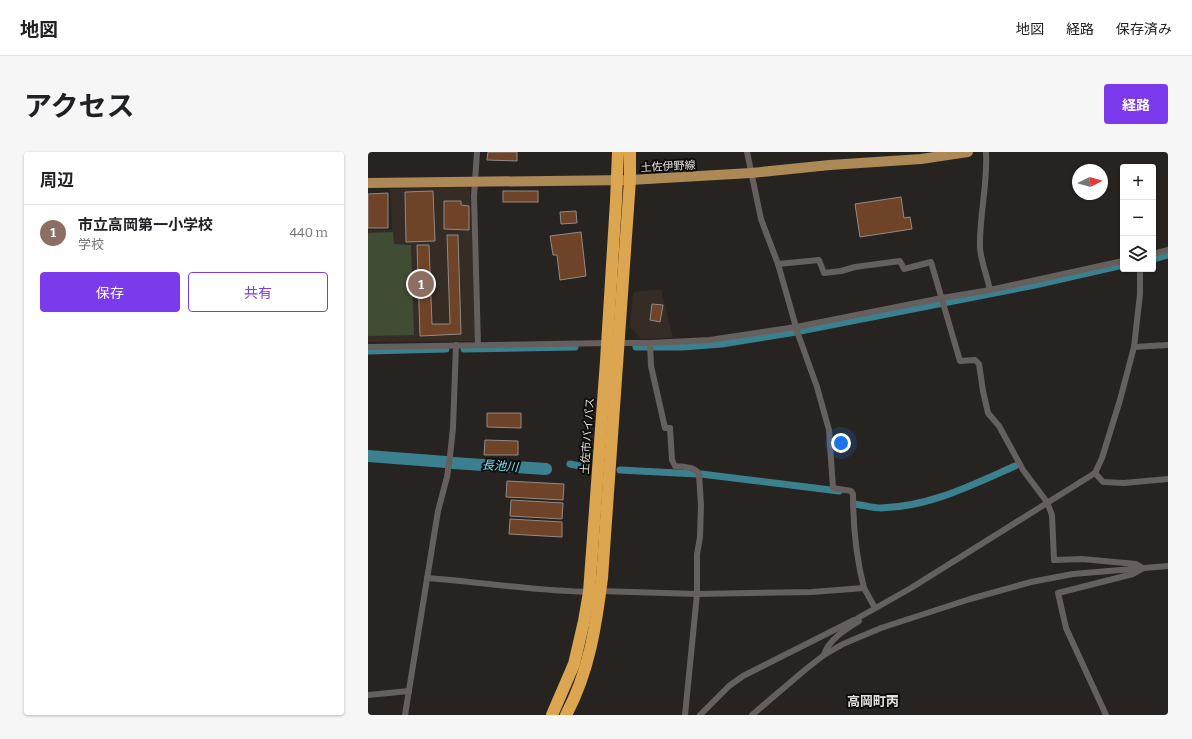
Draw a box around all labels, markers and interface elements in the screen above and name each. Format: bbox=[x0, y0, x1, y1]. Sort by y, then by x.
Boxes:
text: 地図 bbox=[20, 18, 58, 41]
text: 地図 bbox=[1016, 21, 1044, 38]
text: 経路 bbox=[1066, 21, 1094, 38]
text: 保存済み bbox=[1116, 21, 1172, 38]
button: 経路 bbox=[1104, 84, 1168, 124]
text: アクセス bbox=[24, 90, 135, 123]
street label: 土佐伊野線 bbox=[640, 159, 696, 174]
north arrow bbox=[1072, 164, 1108, 200]
map controls bbox=[1120, 164, 1156, 272]
button: + bbox=[1120, 164, 1156, 200]
text: 周辺 bbox=[40, 170, 74, 191]
button: − bbox=[1120, 200, 1156, 236]
text: 市立高岡第一小学校 bbox=[78, 216, 213, 234]
text: 1 bbox=[50, 225, 56, 240]
text: 440 m bbox=[289, 225, 328, 240]
button: layers bbox=[1120, 236, 1156, 272]
text: 学校 bbox=[78, 237, 104, 252]
pin: 1 bbox=[408, 269, 434, 299]
button: 保存 bbox=[40, 272, 180, 312]
button: 共有 bbox=[188, 272, 328, 312]
street label: 土佐市バイパス bbox=[578, 397, 597, 475]
your location bbox=[831, 433, 851, 453]
water label: 長池川 bbox=[482, 458, 520, 474]
district label: 高岡町丙 bbox=[847, 694, 899, 709]

